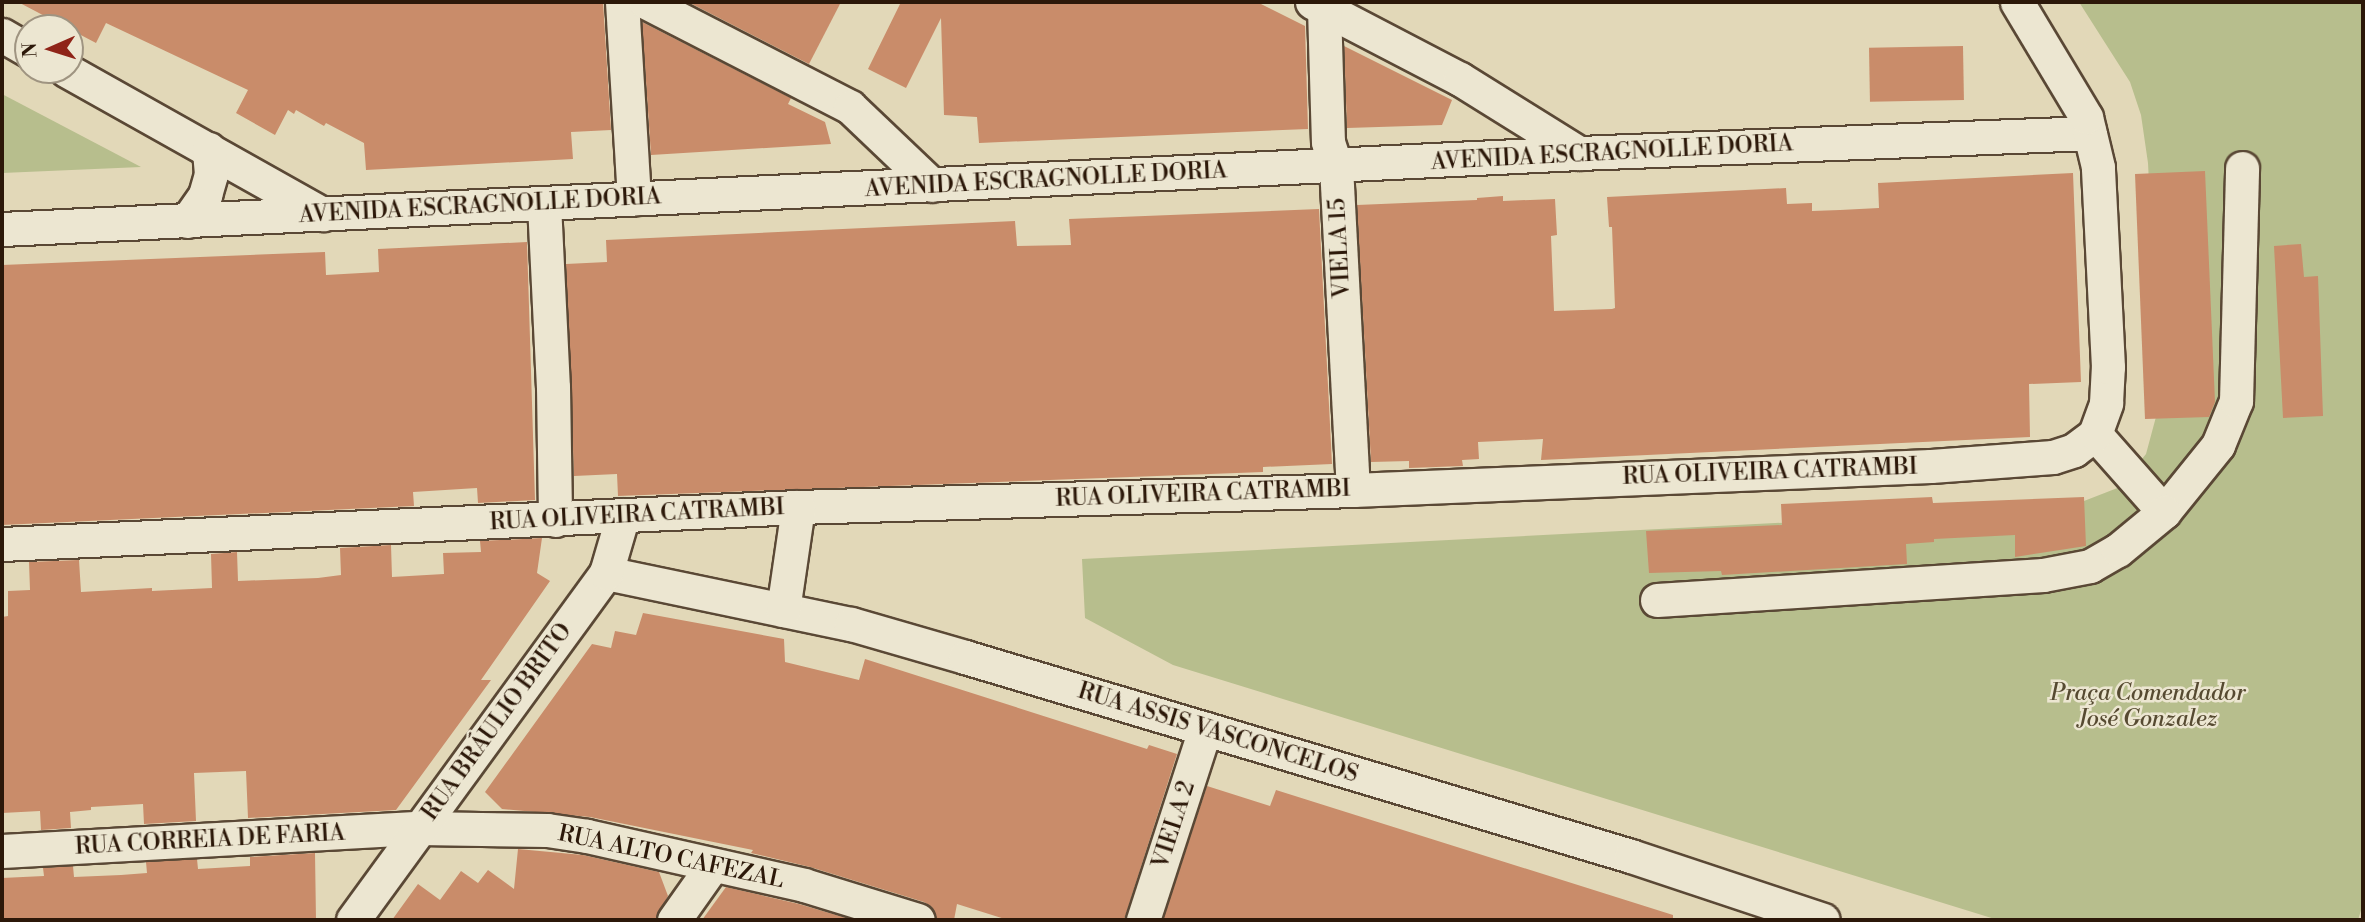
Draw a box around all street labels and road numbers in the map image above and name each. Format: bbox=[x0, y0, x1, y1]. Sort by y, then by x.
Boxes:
street label: AVENIDA ESCRAGNOLLE DORIA bbox=[1430, 130, 1794, 176]
street label: AVENIDA ESCRAGNOLLE DORIA bbox=[864, 157, 1228, 203]
street label: AVENIDA ESCRAGNOLLE DORIA bbox=[298, 183, 662, 229]
street label: VIELA 15 bbox=[1324, 197, 1356, 299]
street label: RUA OLIVEIRA CATRAMBI bbox=[1622, 453, 1918, 491]
street label: RUA OLIVEIRA CATRAMBI bbox=[1055, 475, 1351, 513]
street label: RUA OLIVEIRA CATRAMBI bbox=[489, 493, 785, 537]
street label: RUA BRÁULIO BRITO bbox=[416, 618, 578, 826]
street label: RUA ASSIS VASCONCELOS bbox=[1074, 677, 1362, 789]
street label: VIELA 2 bbox=[1147, 778, 1201, 872]
street label: RUA CORREIA DE FARIA bbox=[74, 819, 346, 861]
street label: RUA ALTO CAFEZAL bbox=[556, 820, 786, 894]

